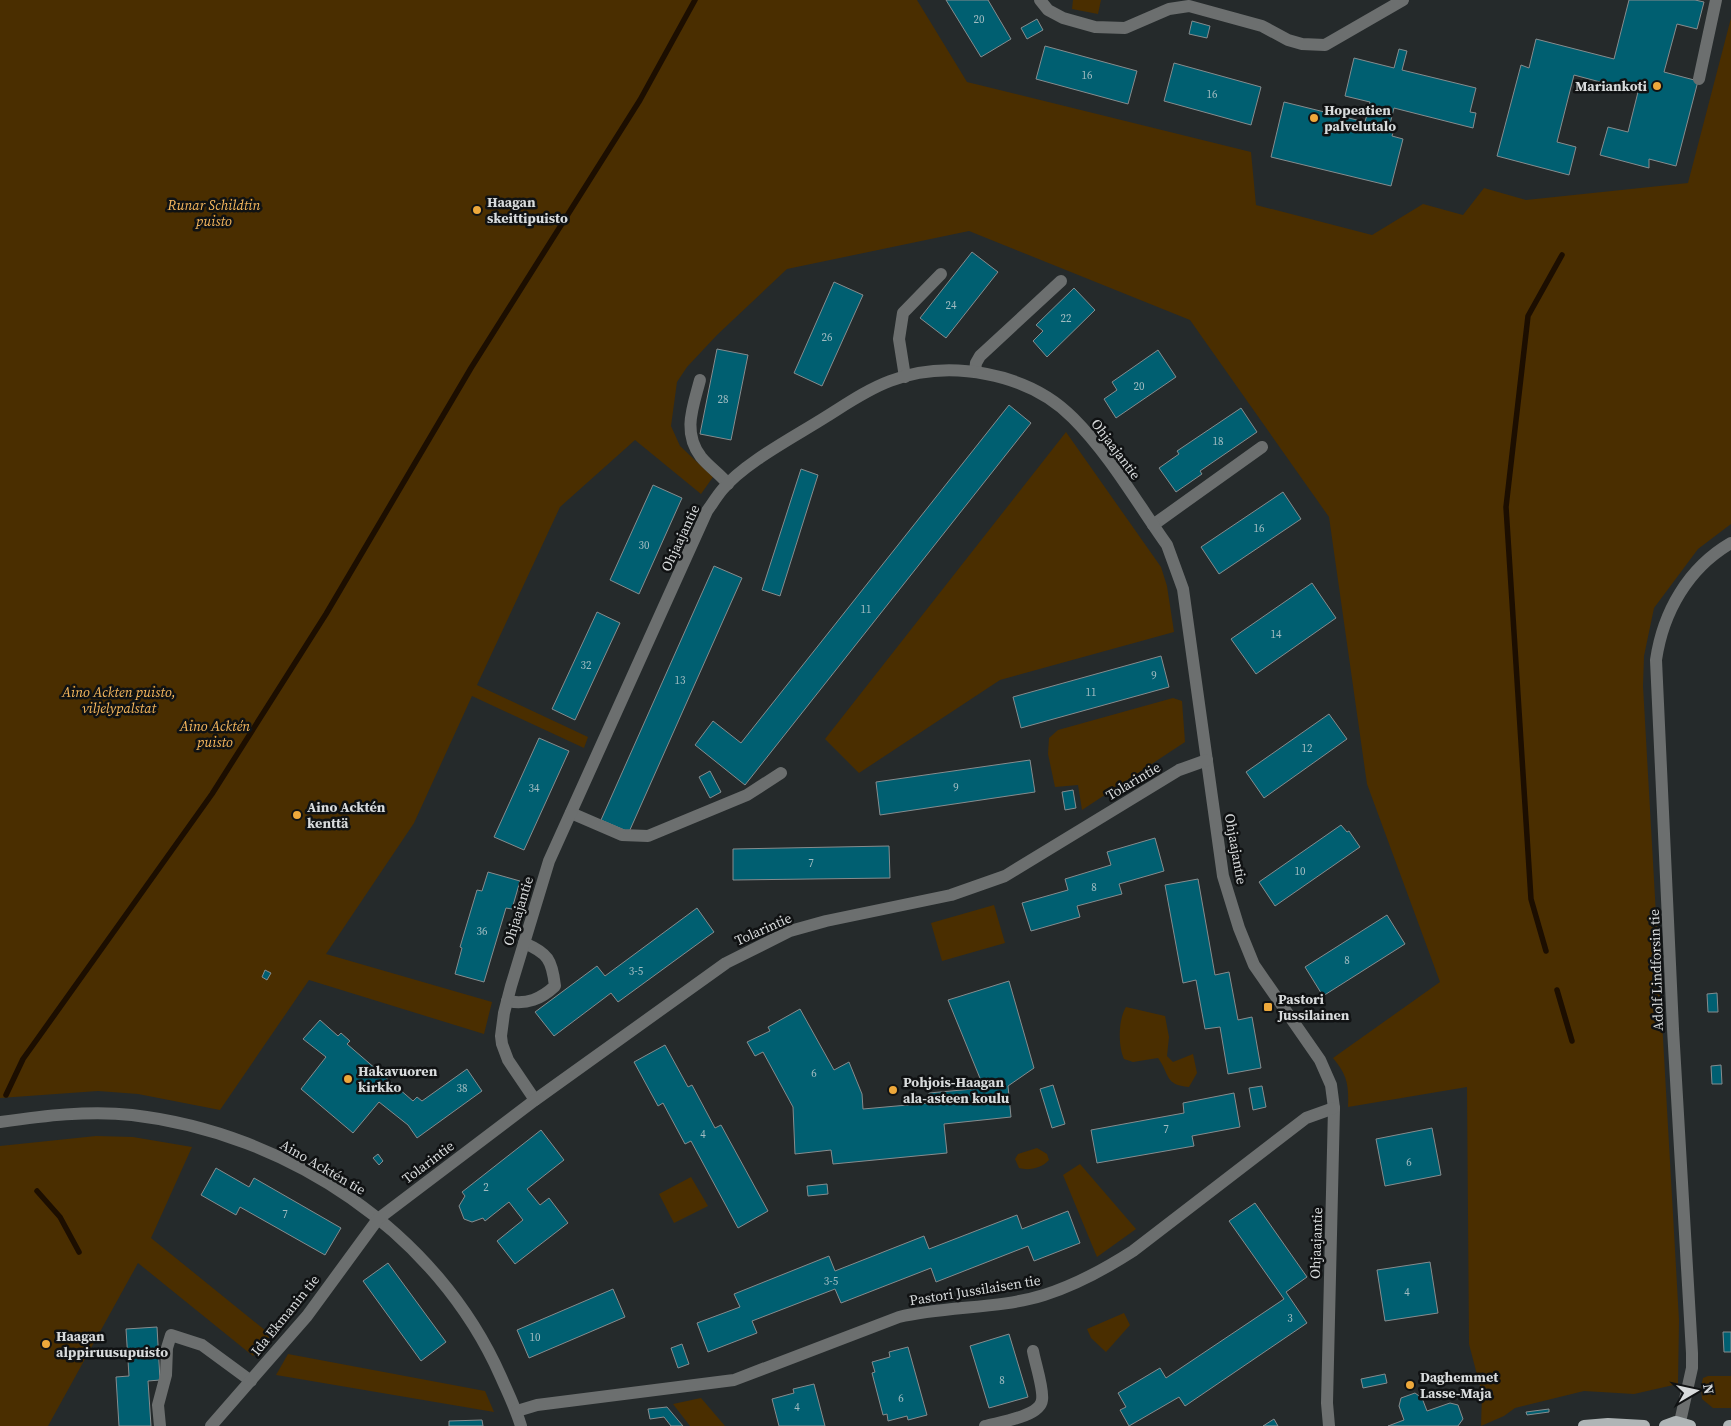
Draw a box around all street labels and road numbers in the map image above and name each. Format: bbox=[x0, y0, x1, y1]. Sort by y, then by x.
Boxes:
street label: Ohjaajantie bbox=[1086, 414, 1146, 484]
street label: Ohjaajantie bbox=[656, 501, 704, 575]
street label: Tolarintie bbox=[1102, 757, 1164, 805]
street label: Ohjaajantie bbox=[1220, 812, 1252, 886]
street label: Ohjaajantie bbox=[498, 874, 538, 948]
street label: Tolarintie bbox=[731, 908, 795, 950]
street label: Adolf Lindforsin tie bbox=[1644, 909, 1668, 1031]
street label: Aino Acktén tie bbox=[277, 1134, 369, 1200]
street label: Tolarintie bbox=[398, 1136, 458, 1188]
street label: Ohjaajantie bbox=[1305, 1207, 1327, 1279]
street label: Ida Ekmanin tie bbox=[246, 1270, 324, 1360]
street label: Pastori Jussilaisen tie bbox=[908, 1270, 1042, 1310]

